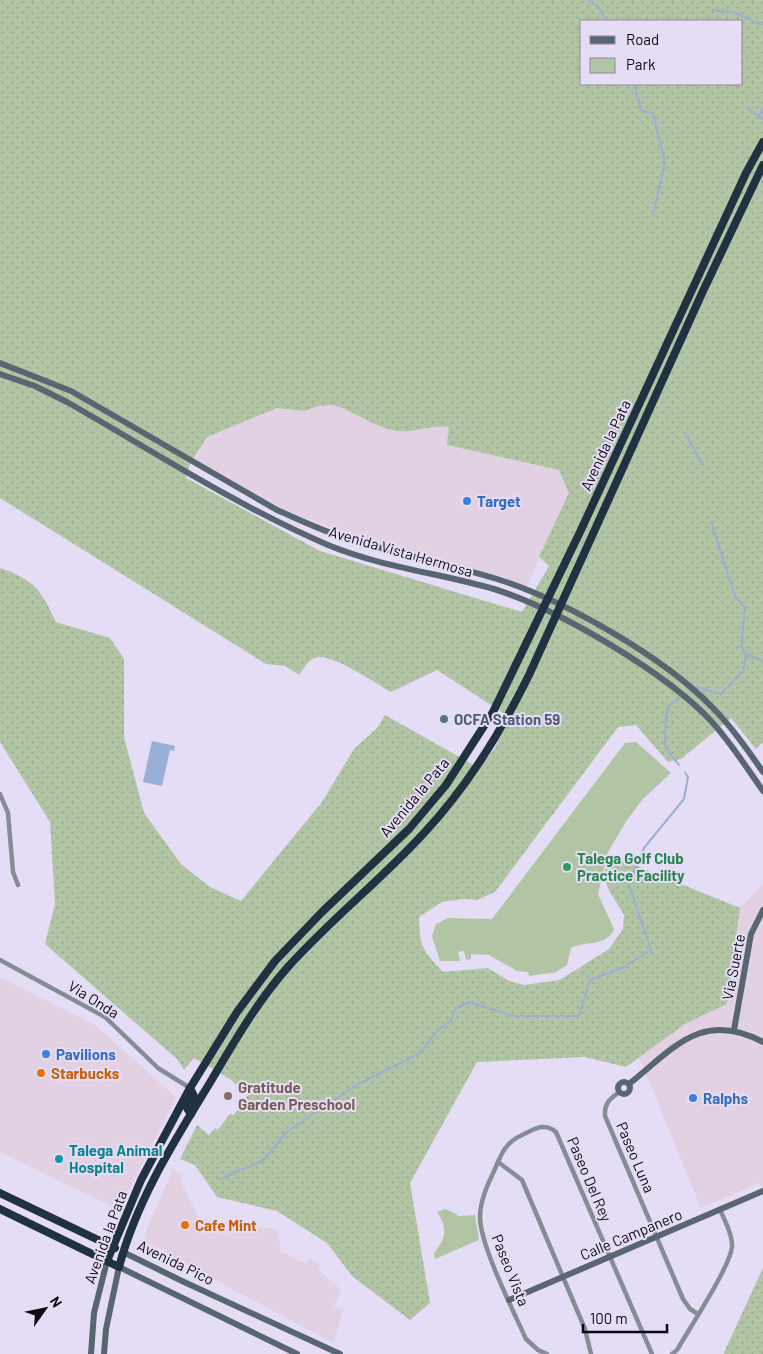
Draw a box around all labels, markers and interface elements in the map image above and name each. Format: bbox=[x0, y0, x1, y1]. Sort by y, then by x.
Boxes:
legend bbox=[580, 20, 743, 85]
text: Road bbox=[626, 30, 659, 48]
text: Park bbox=[626, 55, 656, 73]
street label: Avenida la Pata bbox=[576, 397, 634, 493]
place label: Target bbox=[477, 492, 521, 510]
marker: Target bbox=[461, 495, 473, 507]
street label: Avenida Vista Hermosa bbox=[327, 522, 475, 580]
place label: OCFA Station 59 bbox=[454, 710, 560, 728]
marker: OCFA Station 59 bbox=[438, 713, 450, 725]
street label: Avenida la Pata bbox=[376, 754, 452, 840]
place label: Talega Golf Club Practice Facility bbox=[577, 849, 685, 884]
marker: Talega Golf Club Practice Facility bbox=[561, 861, 573, 873]
street label: Via Suerte bbox=[718, 932, 748, 1002]
street label: Via Onda bbox=[65, 976, 123, 1022]
place label: Pavilions bbox=[56, 1045, 116, 1063]
marker: Pavilions bbox=[40, 1048, 52, 1060]
place label: Starbucks bbox=[51, 1064, 120, 1082]
marker: Starbucks bbox=[35, 1067, 47, 1079]
place label: Gratitude Garden Preschool bbox=[238, 1078, 355, 1113]
place label: Ralphs bbox=[703, 1089, 749, 1107]
marker: Gratitude Garden Preschool bbox=[222, 1090, 234, 1102]
marker: Ralphs bbox=[687, 1092, 699, 1104]
street label: Paseo Luna bbox=[613, 1119, 659, 1195]
street label: Paseo Del Rey bbox=[564, 1134, 616, 1224]
place label: Talega Animal Hospital bbox=[69, 1141, 162, 1176]
marker: Talega Animal Hospital bbox=[53, 1153, 65, 1165]
street label: Avenida la Pata bbox=[80, 1188, 130, 1286]
street label: Calle Campanero bbox=[577, 1204, 685, 1264]
place label: Cafe Mint bbox=[195, 1216, 257, 1234]
marker: Cafe Mint bbox=[179, 1219, 191, 1231]
street label: Paseo Vista bbox=[488, 1231, 534, 1309]
street label: Avenida Pico bbox=[135, 1236, 217, 1288]
north arrow bbox=[20, 1284, 70, 1334]
text: N bbox=[47, 1293, 66, 1310]
scale bar bbox=[583, 1302, 667, 1334]
text: 100 m bbox=[590, 1309, 628, 1327]

